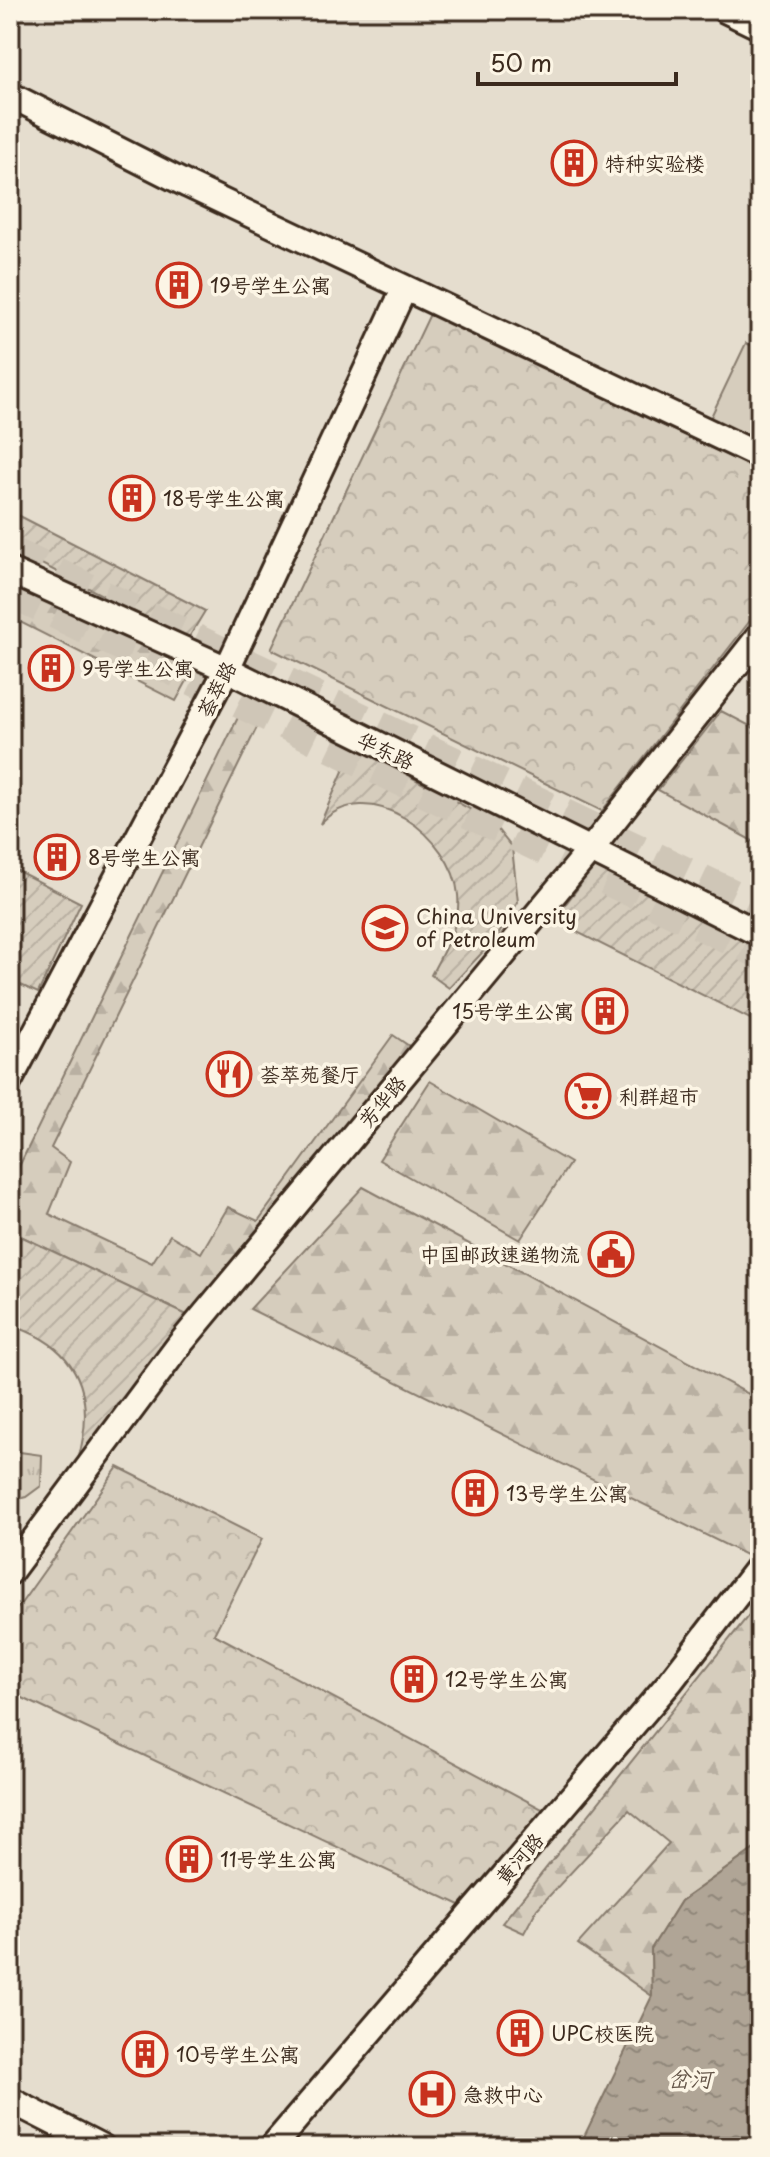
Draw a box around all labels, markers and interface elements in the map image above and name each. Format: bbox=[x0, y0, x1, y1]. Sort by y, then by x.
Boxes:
scale bar bbox=[478, 36, 676, 86]
text: 50 m bbox=[490, 44, 552, 80]
building icon: 特种实验楼 bbox=[550, 139, 598, 187]
place label: 特种实验楼 bbox=[605, 148, 705, 178]
building icon: 19号学生公寓 bbox=[155, 261, 203, 309]
place label: 19号学生公寓 bbox=[210, 270, 331, 300]
building icon: 18号学生公寓 bbox=[108, 474, 156, 522]
place label: 18号学生公寓 bbox=[163, 483, 284, 513]
building icon: 9号学生公寓 bbox=[27, 644, 75, 692]
place label: 9号学生公寓 bbox=[82, 653, 194, 683]
street label: 荟萃路 bbox=[189, 655, 243, 723]
street label: 华东路 bbox=[352, 724, 420, 777]
building icon: 8号学生公寓 bbox=[33, 833, 81, 881]
place label: 8号学生公寓 bbox=[88, 842, 201, 872]
place label: China University of Petroleum bbox=[416, 901, 577, 954]
school or university icon: China University of Petroleum bbox=[361, 904, 409, 952]
building icon: 15号学生公寓 bbox=[581, 987, 629, 1035]
place label: 15号学生公寓 bbox=[452, 996, 574, 1026]
restaurant icon: 荟萃苑餐厅 bbox=[205, 1050, 253, 1098]
place label: 荟萃苑餐厅 bbox=[260, 1059, 360, 1089]
street label: 芳华路 bbox=[351, 1068, 413, 1134]
supermarket icon: 利群超市 bbox=[564, 1072, 612, 1120]
place label: 利群超市 bbox=[619, 1081, 699, 1111]
public building icon: 中国邮政速递物流 bbox=[587, 1230, 635, 1278]
place label: 中国邮政速递物流 bbox=[420, 1239, 580, 1269]
building icon: 13号学生公寓 bbox=[451, 1469, 499, 1517]
place label: 13号学生公寓 bbox=[506, 1478, 628, 1508]
building icon: 12号学生公寓 bbox=[390, 1655, 438, 1703]
place label: 12号学生公寓 bbox=[445, 1664, 568, 1694]
street label: 黄河路 bbox=[488, 1825, 551, 1890]
building icon: 11号学生公寓 bbox=[165, 1835, 213, 1883]
place label: 11号学生公寓 bbox=[220, 1844, 337, 1874]
building icon: UPC校医院 bbox=[496, 2009, 544, 2057]
place label: UPC校医院 bbox=[551, 2018, 654, 2048]
building icon: 10号学生公寓 bbox=[121, 2030, 169, 2078]
place label: 10号学生公寓 bbox=[176, 2039, 300, 2069]
water label: 岔河 bbox=[668, 2061, 715, 2094]
hospital icon: 急救中心 bbox=[408, 2070, 456, 2118]
place label: 急救中心 bbox=[463, 2079, 543, 2109]

